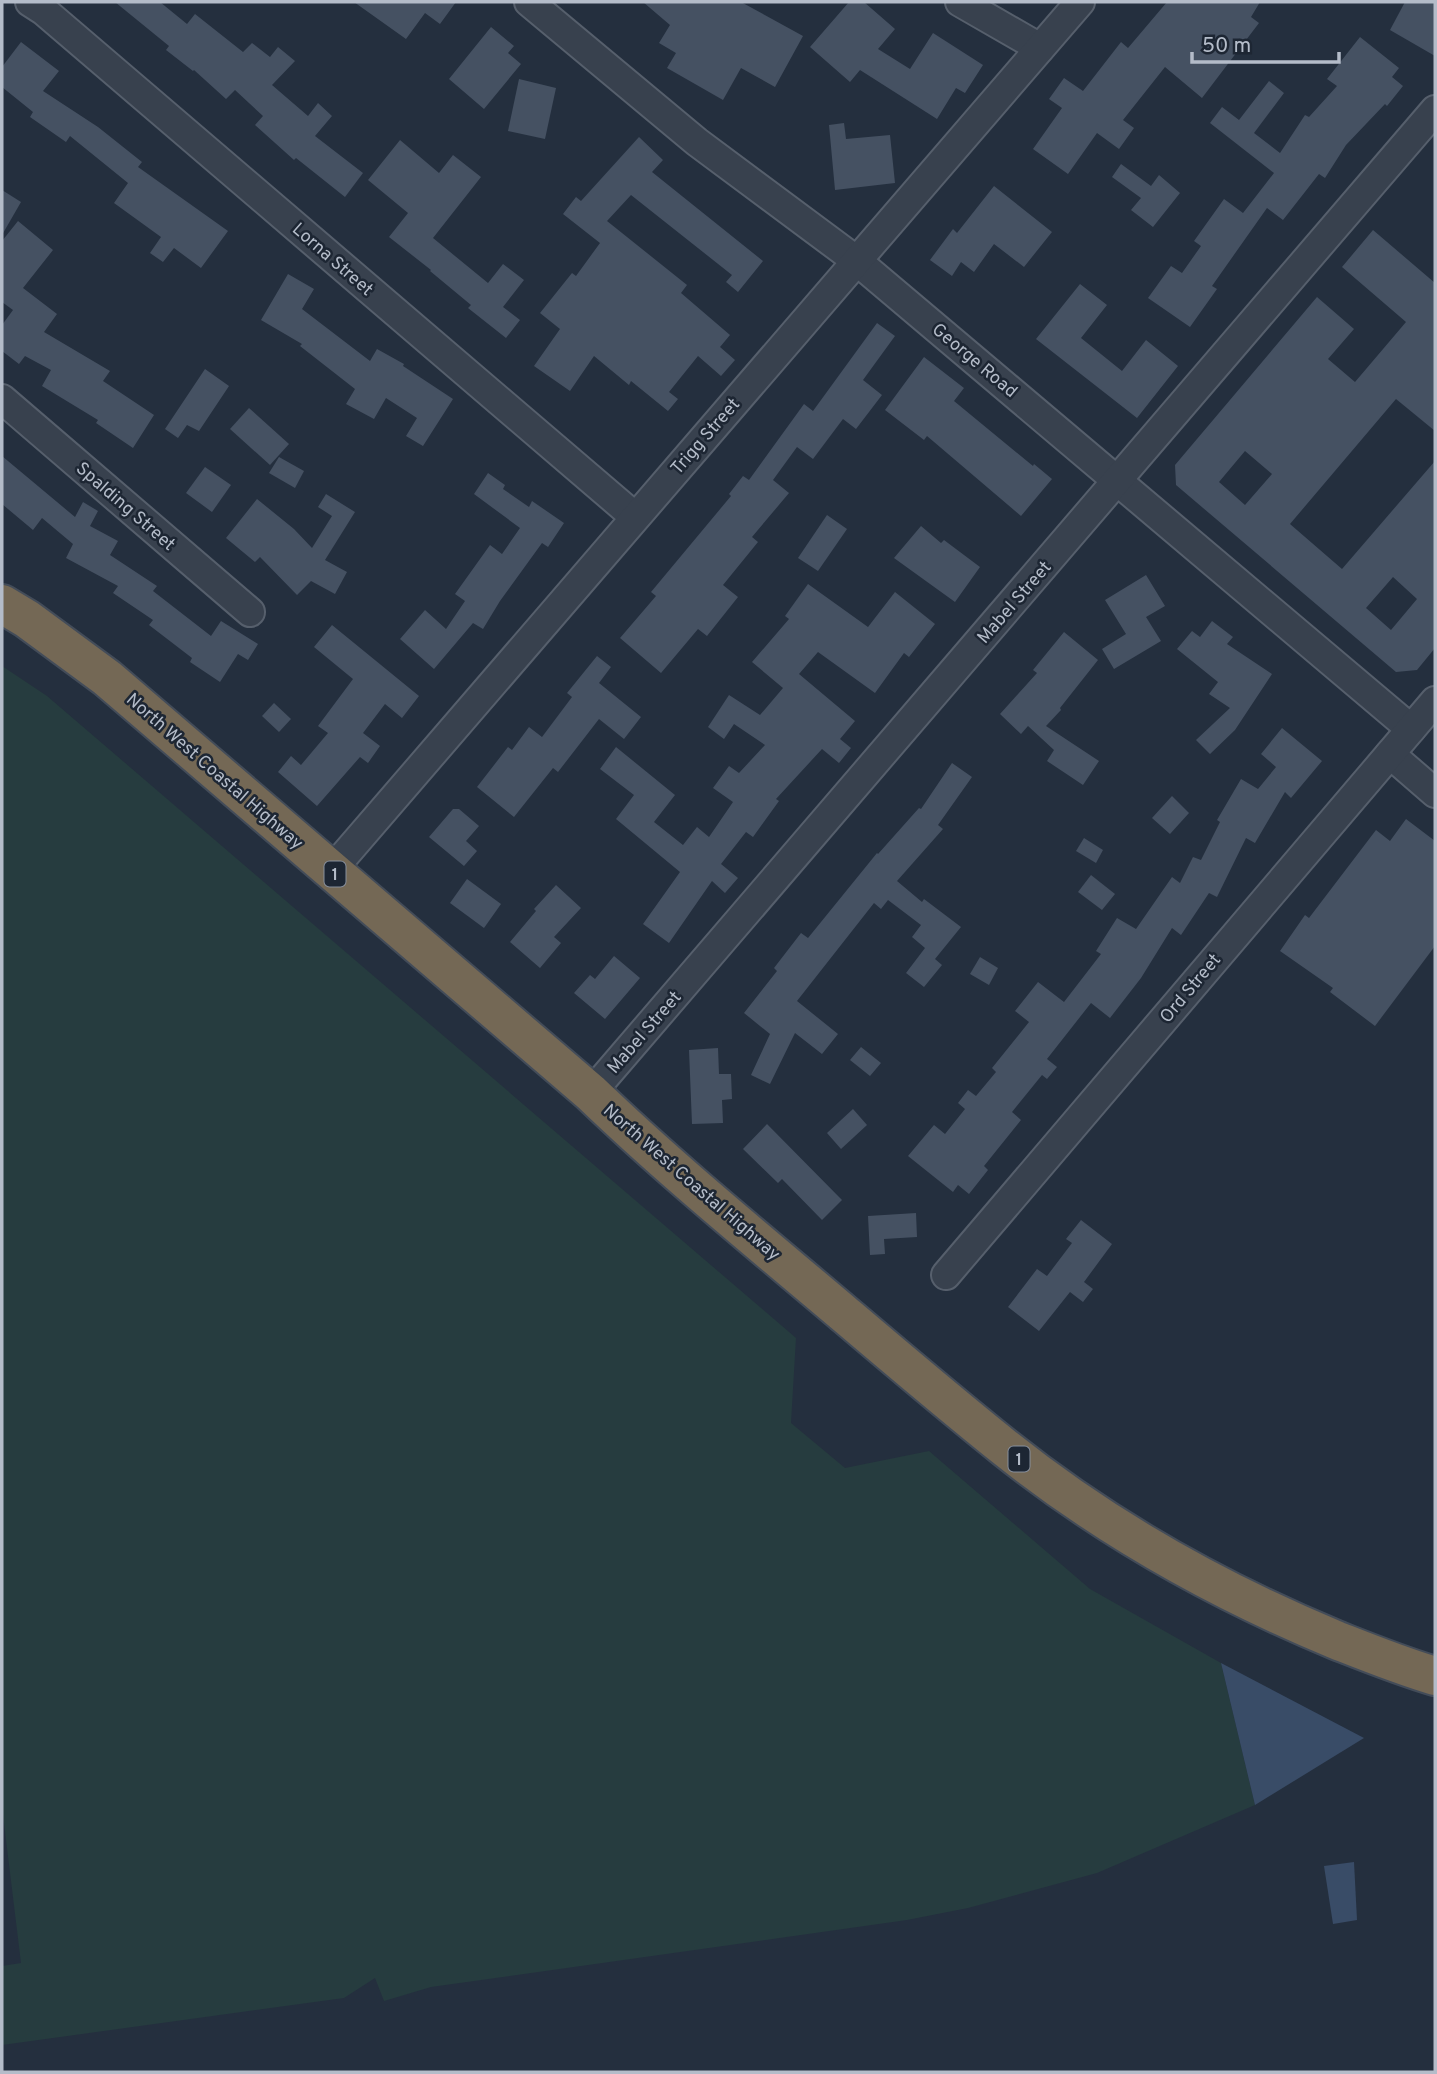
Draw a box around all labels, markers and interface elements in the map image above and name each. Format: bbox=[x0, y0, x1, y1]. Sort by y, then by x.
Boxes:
scale bar bbox=[1192, 21, 1339, 65]
text: 50 m bbox=[1202, 33, 1251, 60]
street label: Lorna Street bbox=[287, 219, 377, 302]
street label: George Road bbox=[927, 319, 1021, 404]
street label: Trigg Street bbox=[666, 394, 746, 480]
street label: Spalding Street bbox=[71, 458, 180, 557]
street label: Mabel Street bbox=[973, 557, 1057, 649]
street label: North West Coastal Highway bbox=[121, 689, 307, 856]
road number: 1 bbox=[324, 862, 346, 887]
street label: Ord Street bbox=[1155, 950, 1227, 1028]
street label: Mabel Street bbox=[603, 987, 687, 1079]
street label: North West Coastal Highway bbox=[598, 1100, 784, 1267]
road number: 1 bbox=[1009, 1446, 1030, 1471]

